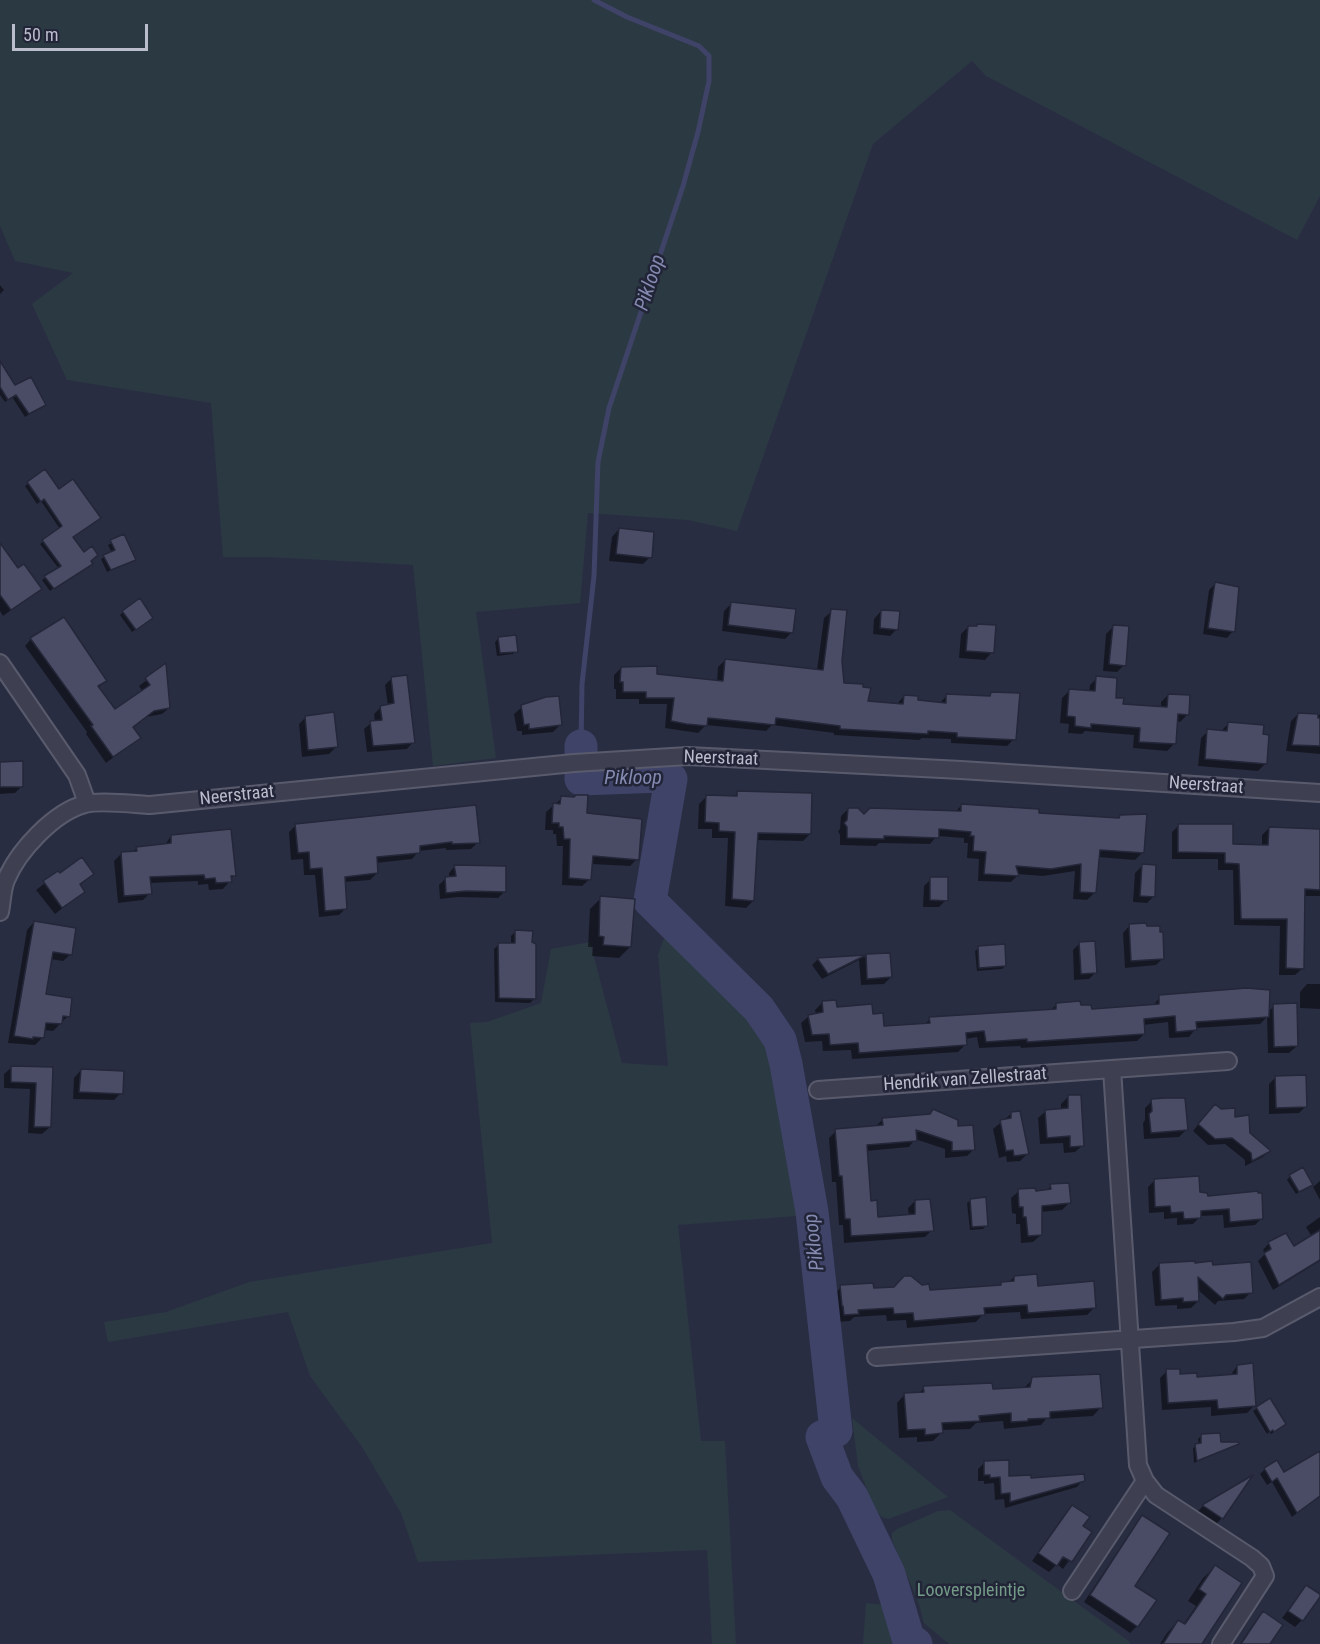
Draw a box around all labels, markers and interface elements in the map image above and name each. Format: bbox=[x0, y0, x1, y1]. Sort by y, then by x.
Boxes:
scale bar bbox=[15, 12, 152, 50]
text: 50 m bbox=[23, 24, 58, 45]
water label: Pikloop bbox=[631, 252, 671, 314]
street label: Neerstraat bbox=[683, 747, 759, 771]
water label: Pikloop bbox=[604, 767, 662, 791]
street label: Neerstraat bbox=[1168, 773, 1244, 799]
street label: Neerstraat bbox=[199, 781, 275, 811]
street label: Hendrik van Zellestraat bbox=[883, 1064, 1047, 1096]
water label: Pikloop bbox=[800, 1212, 830, 1272]
park label: Looverspleintje bbox=[917, 1580, 1025, 1602]

